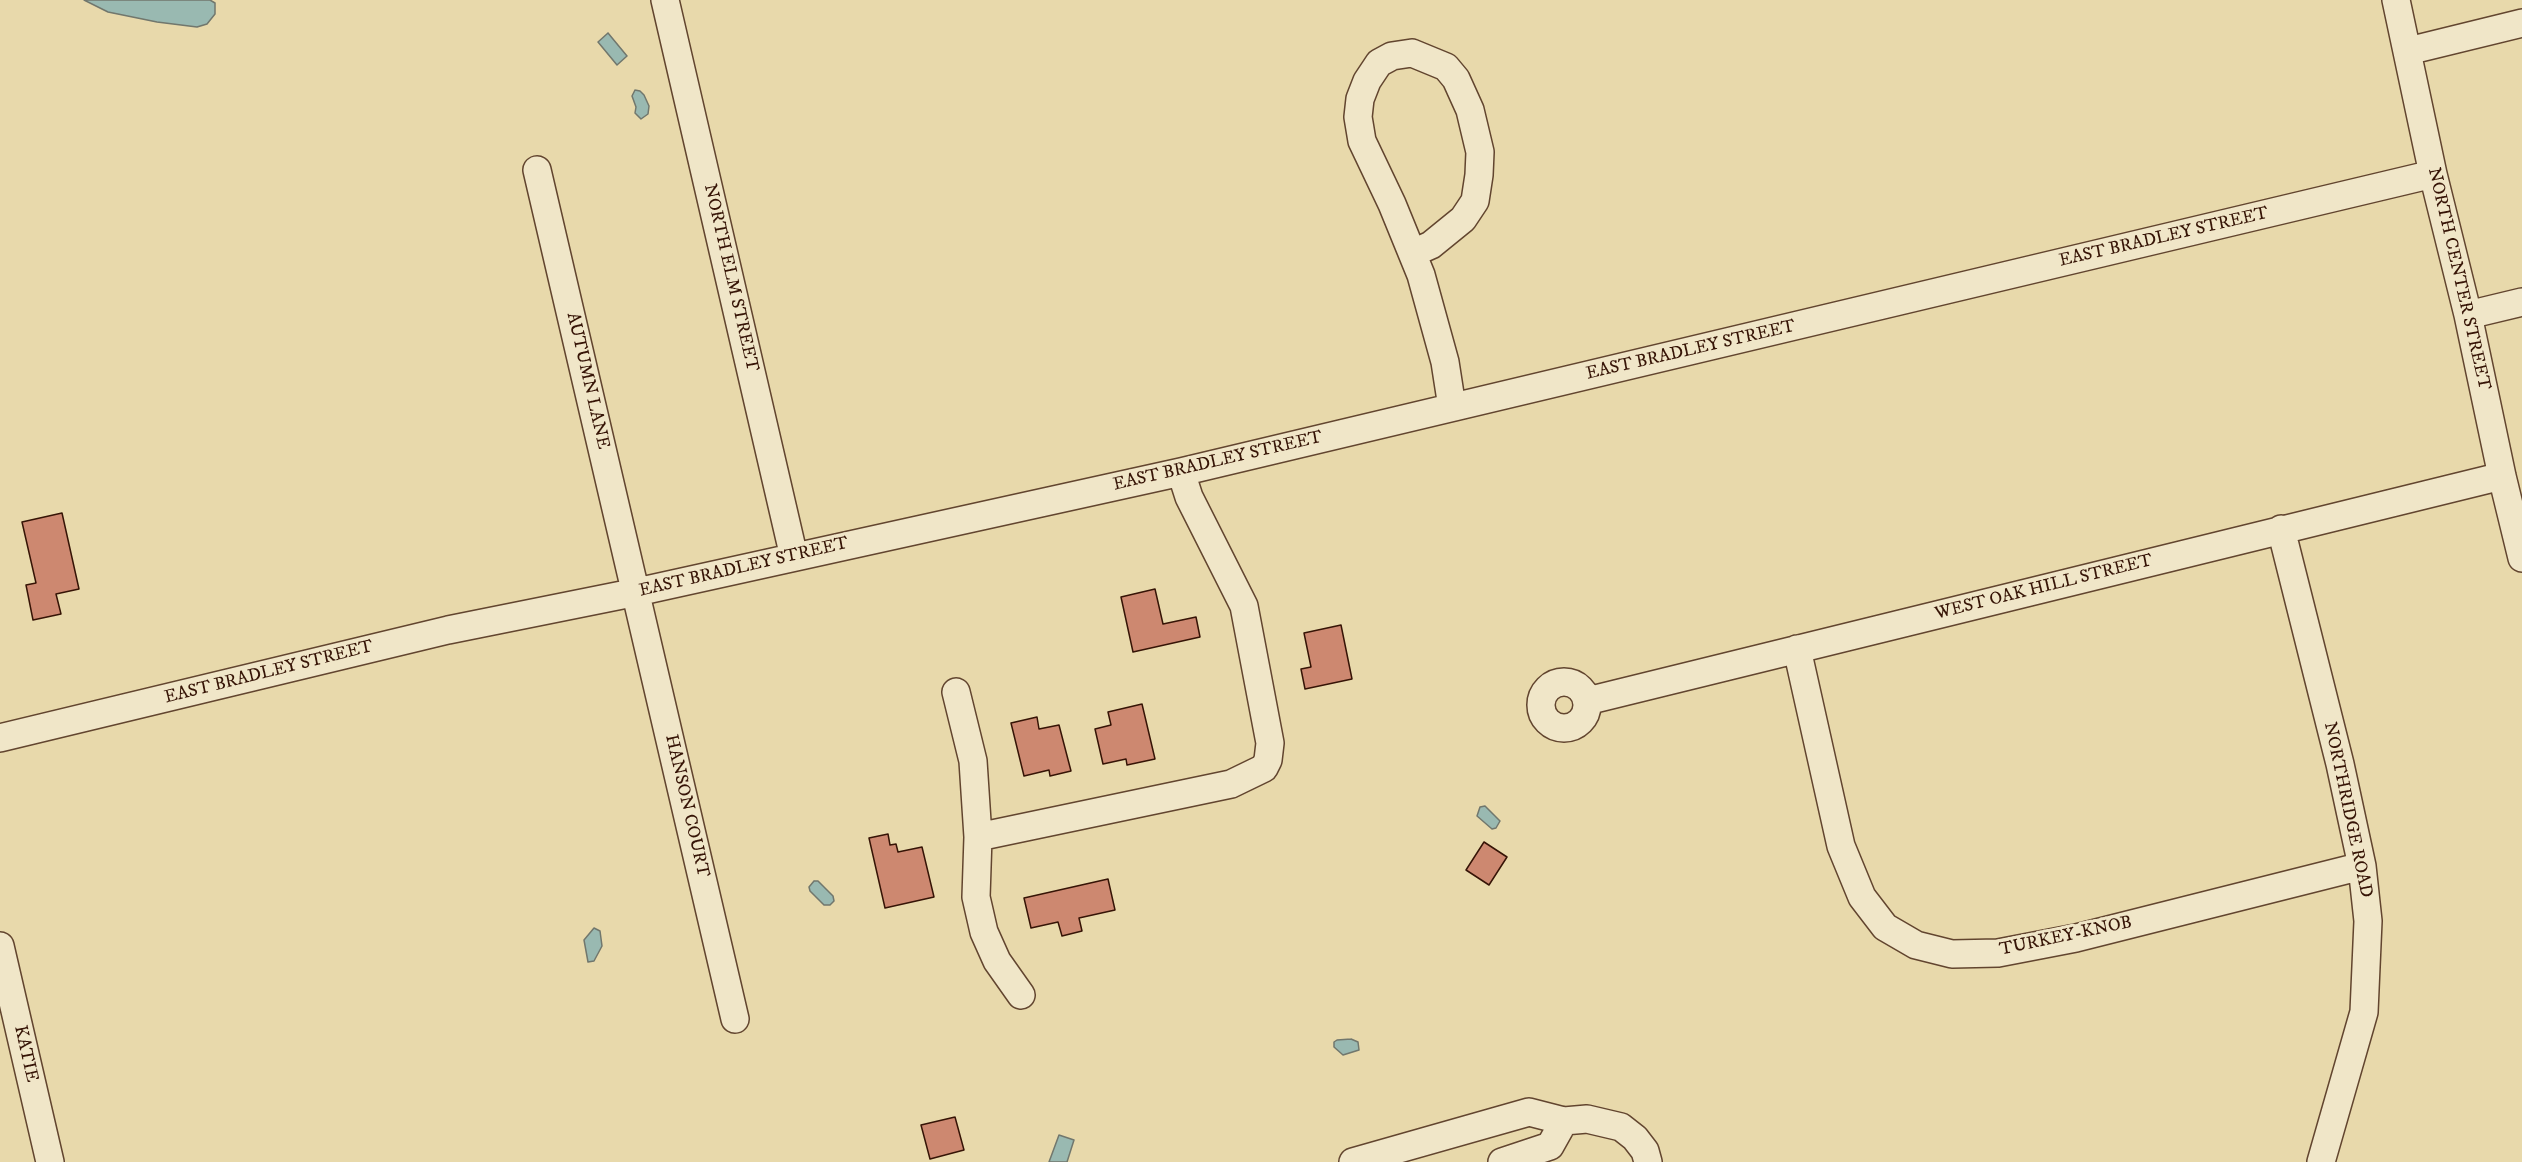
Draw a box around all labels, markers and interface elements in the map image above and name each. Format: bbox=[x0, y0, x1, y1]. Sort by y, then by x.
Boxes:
street label: NORTH CENTER STREET bbox=[2422, 166, 2494, 392]
street label: NORTH ELM STREET bbox=[698, 182, 762, 374]
street label: EAST BRADLEY STREET bbox=[2057, 203, 2271, 273]
street label: AUTUMN LANE bbox=[561, 310, 613, 452]
street label: EAST BRADLEY STREET bbox=[1584, 316, 1798, 386]
street label: EAST BRADLEY STREET bbox=[1111, 427, 1325, 497]
street label: EAST BRADLEY STREET bbox=[637, 533, 851, 603]
street label: WEST OAK HILL STREET bbox=[1933, 551, 2155, 625]
street label: EAST BRADLEY STREET bbox=[162, 637, 376, 709]
street label: NORTHRIDGE ROAD bbox=[2318, 720, 2376, 900]
street label: HANSON COURT bbox=[659, 732, 713, 880]
street label: TURKEY-KNOB bbox=[1998, 912, 2134, 962]
street label: KATIE bbox=[8, 1024, 42, 1084]

